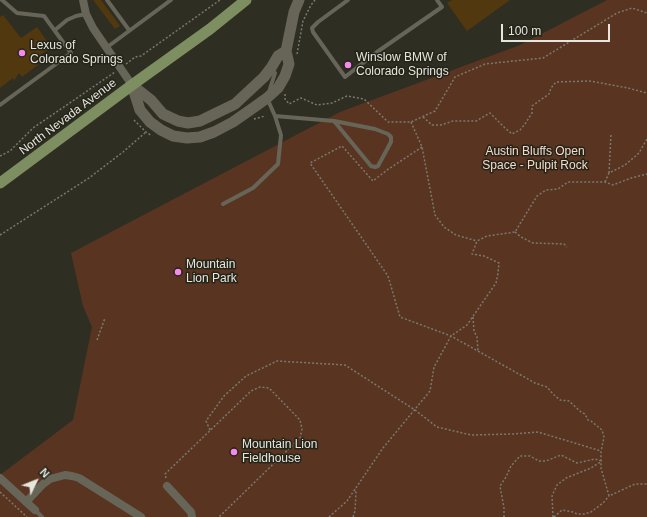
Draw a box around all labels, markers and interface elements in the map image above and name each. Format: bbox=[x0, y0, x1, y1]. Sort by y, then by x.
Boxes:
scale bar bbox=[503, 16, 612, 42]
text: 100 m bbox=[508, 24, 541, 38]
place label: Lexus of Colorado Springs bbox=[30, 39, 123, 67]
marker: Lexus of Colorado Springs bbox=[17, 48, 27, 58]
place label: Winslow BMW of Colorado Springs bbox=[356, 51, 449, 79]
marker: Winslow BMW of Colorado Springs bbox=[343, 60, 353, 70]
street label: North Nevada Avenue bbox=[17, 76, 119, 158]
park label: Austin Bluffs Open Space - Pulpit Rock bbox=[482, 145, 588, 173]
place label: Mountain Lion Park bbox=[186, 258, 237, 286]
marker: Mountain Lion Park bbox=[173, 267, 183, 277]
place label: Mountain Lion Fieldhouse bbox=[242, 438, 317, 466]
marker: Mountain Lion Fieldhouse bbox=[229, 447, 239, 457]
north arrow bbox=[16, 461, 56, 501]
text: N bbox=[38, 466, 52, 480]

